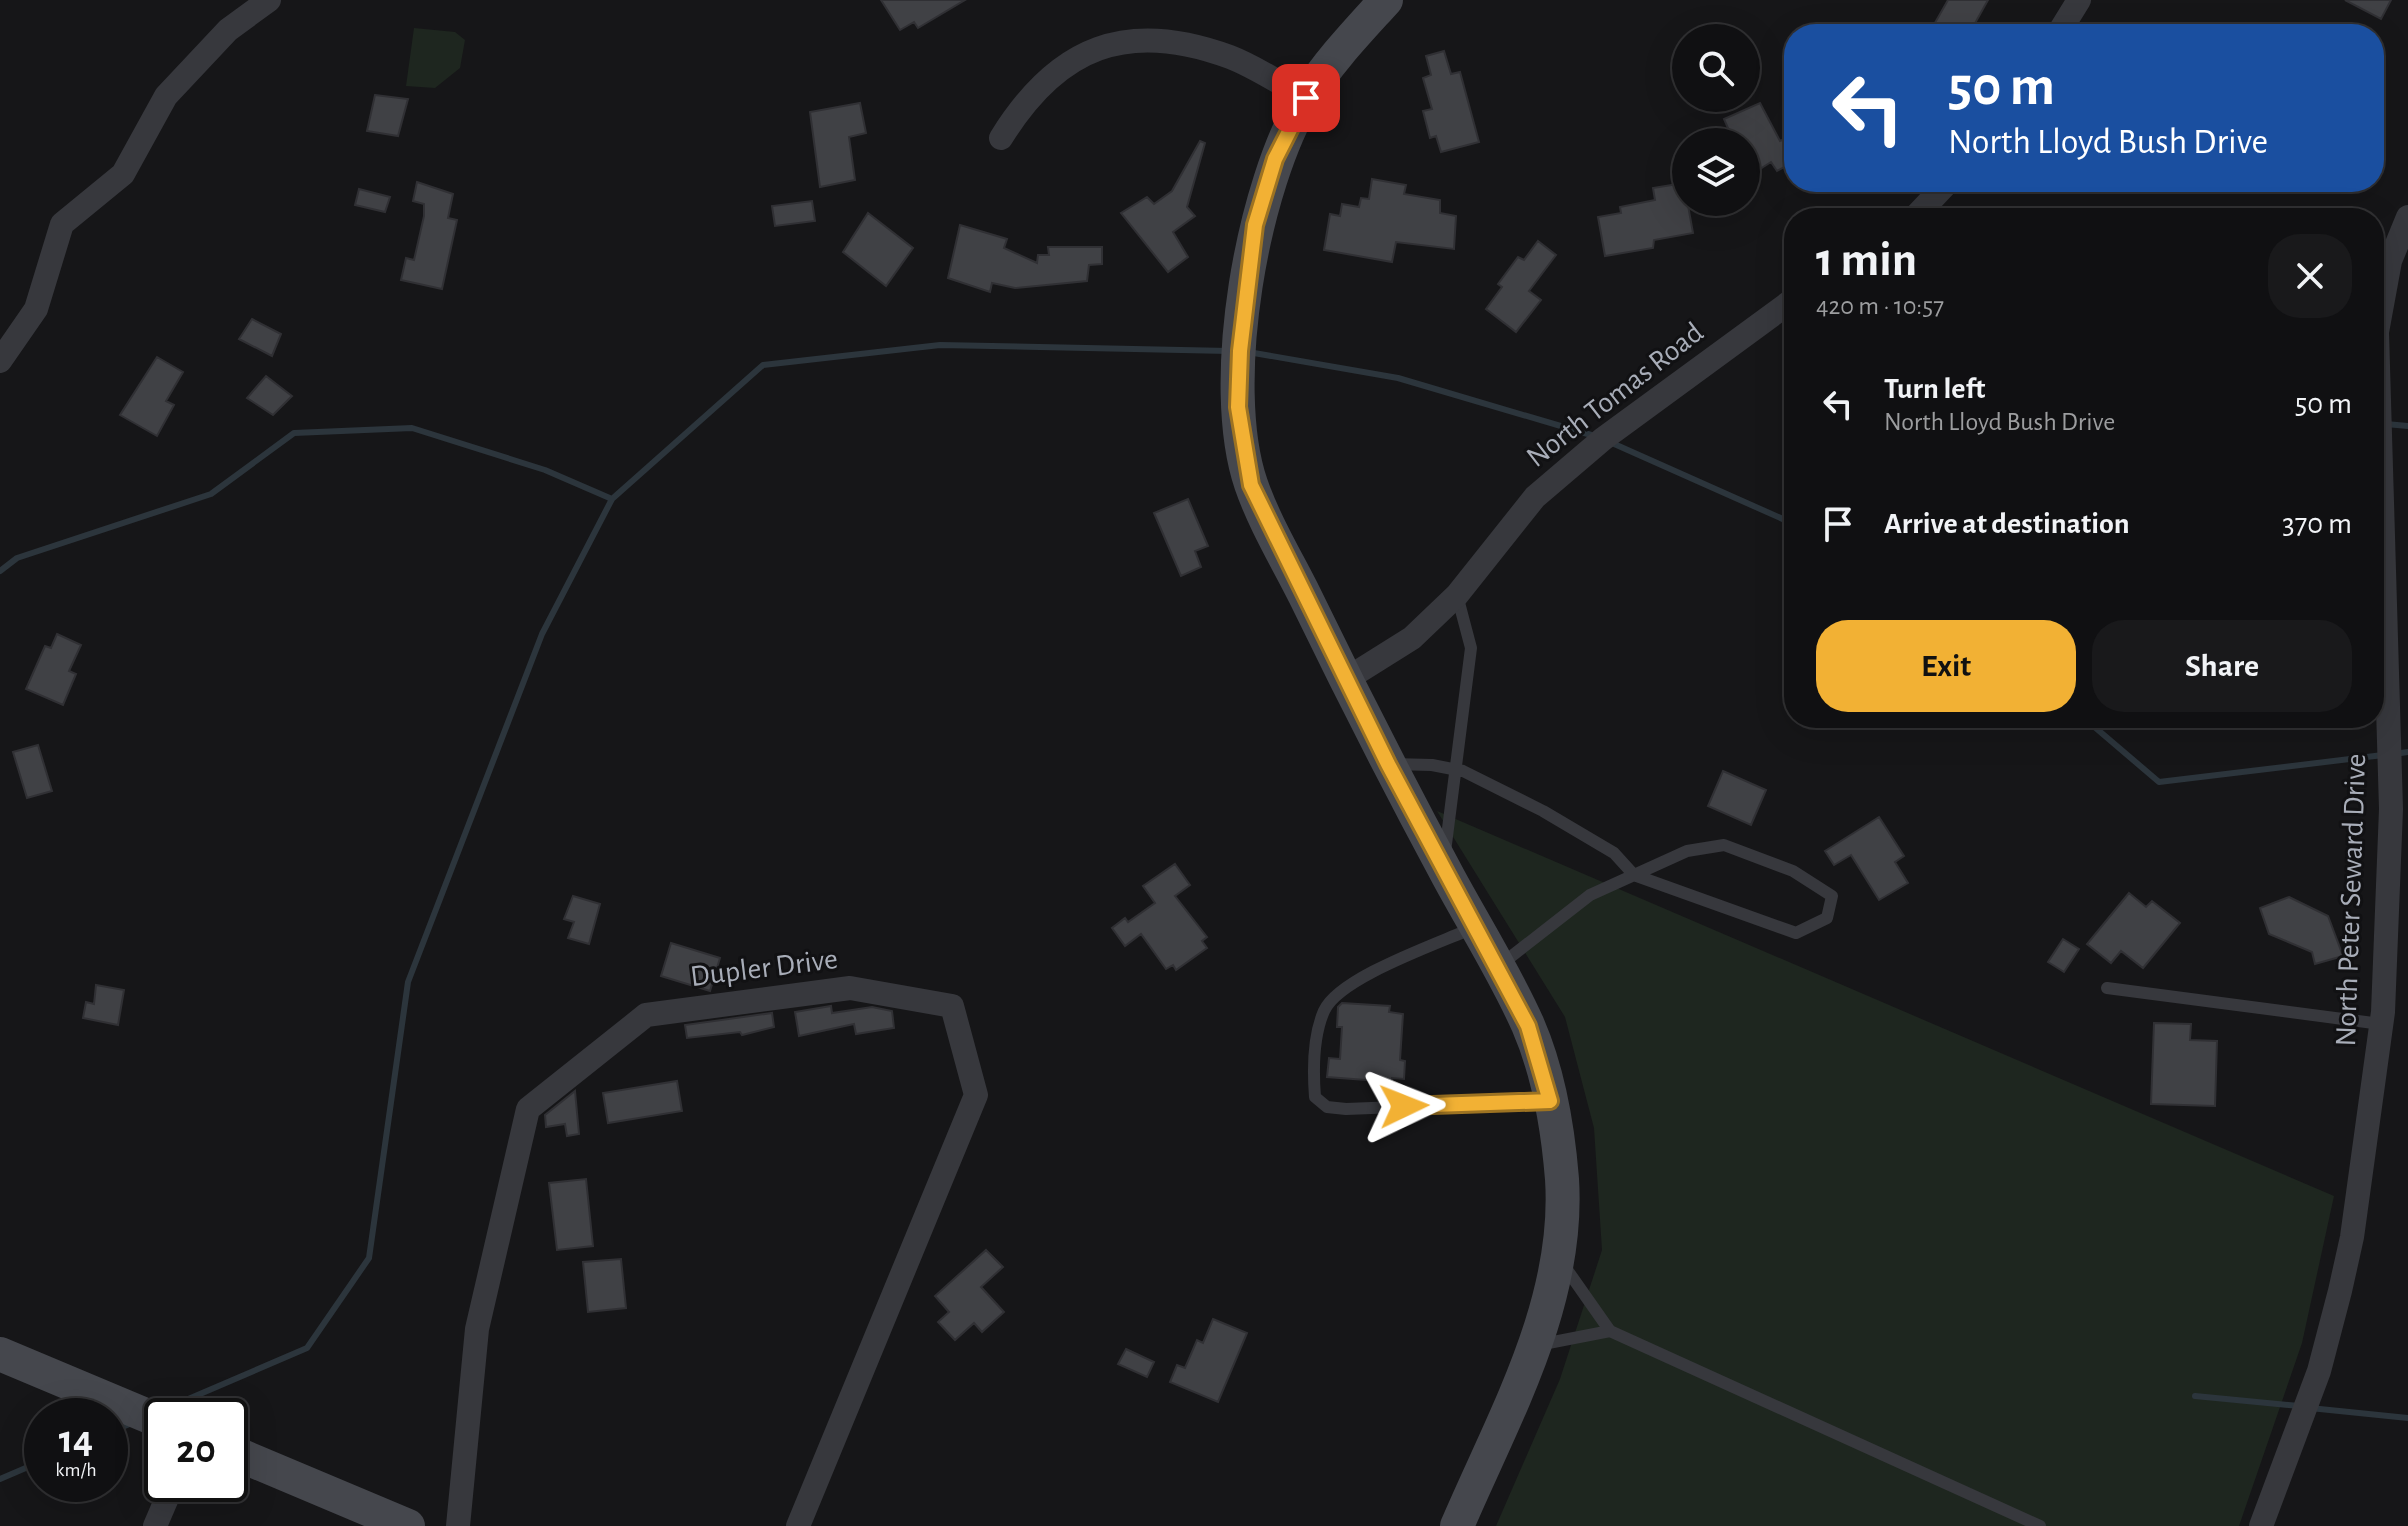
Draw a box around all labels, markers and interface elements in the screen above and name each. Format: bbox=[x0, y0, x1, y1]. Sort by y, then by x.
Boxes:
map controls bbox=[1672, 24, 1760, 216]
button: search bbox=[1672, 24, 1760, 112]
icon: left bbox=[1816, 56, 1920, 160]
text: 50 m bbox=[1948, 59, 2055, 115]
pin bbox=[1272, 64, 1340, 132]
icon: arrive bbox=[1284, 76, 1328, 120]
text: North Lloyd Bush Drive bbox=[1948, 124, 2268, 160]
button: layers bbox=[1672, 128, 1760, 216]
button: close bbox=[2268, 234, 2352, 318]
text: 1 min bbox=[1816, 237, 1917, 285]
text: 420 m · 10:57 bbox=[1816, 293, 1944, 319]
street label: North Tomas Road bbox=[1521, 317, 1709, 473]
text: Turn left bbox=[1884, 374, 1985, 404]
icon: left bbox=[1816, 382, 1860, 426]
text: 50 m bbox=[2295, 389, 2352, 419]
text: North Lloyd Bush Drive bbox=[1884, 409, 2115, 435]
icon: arrive bbox=[1816, 502, 1860, 546]
text: Arrive at destination bbox=[1884, 509, 2130, 539]
text: 370 m bbox=[2282, 509, 2352, 539]
button: Exit bbox=[1816, 620, 2076, 712]
button: Share bbox=[2092, 620, 2352, 712]
street label: North Peter Seward Drive bbox=[2331, 753, 2371, 1047]
street label: Dupler Drive bbox=[689, 944, 839, 992]
position arrow bbox=[1362, 1064, 1446, 1148]
speed limit sign: 20 bbox=[144, 1398, 248, 1502]
text: 14 bbox=[59, 1420, 93, 1460]
text: km/h bbox=[55, 1460, 97, 1480]

